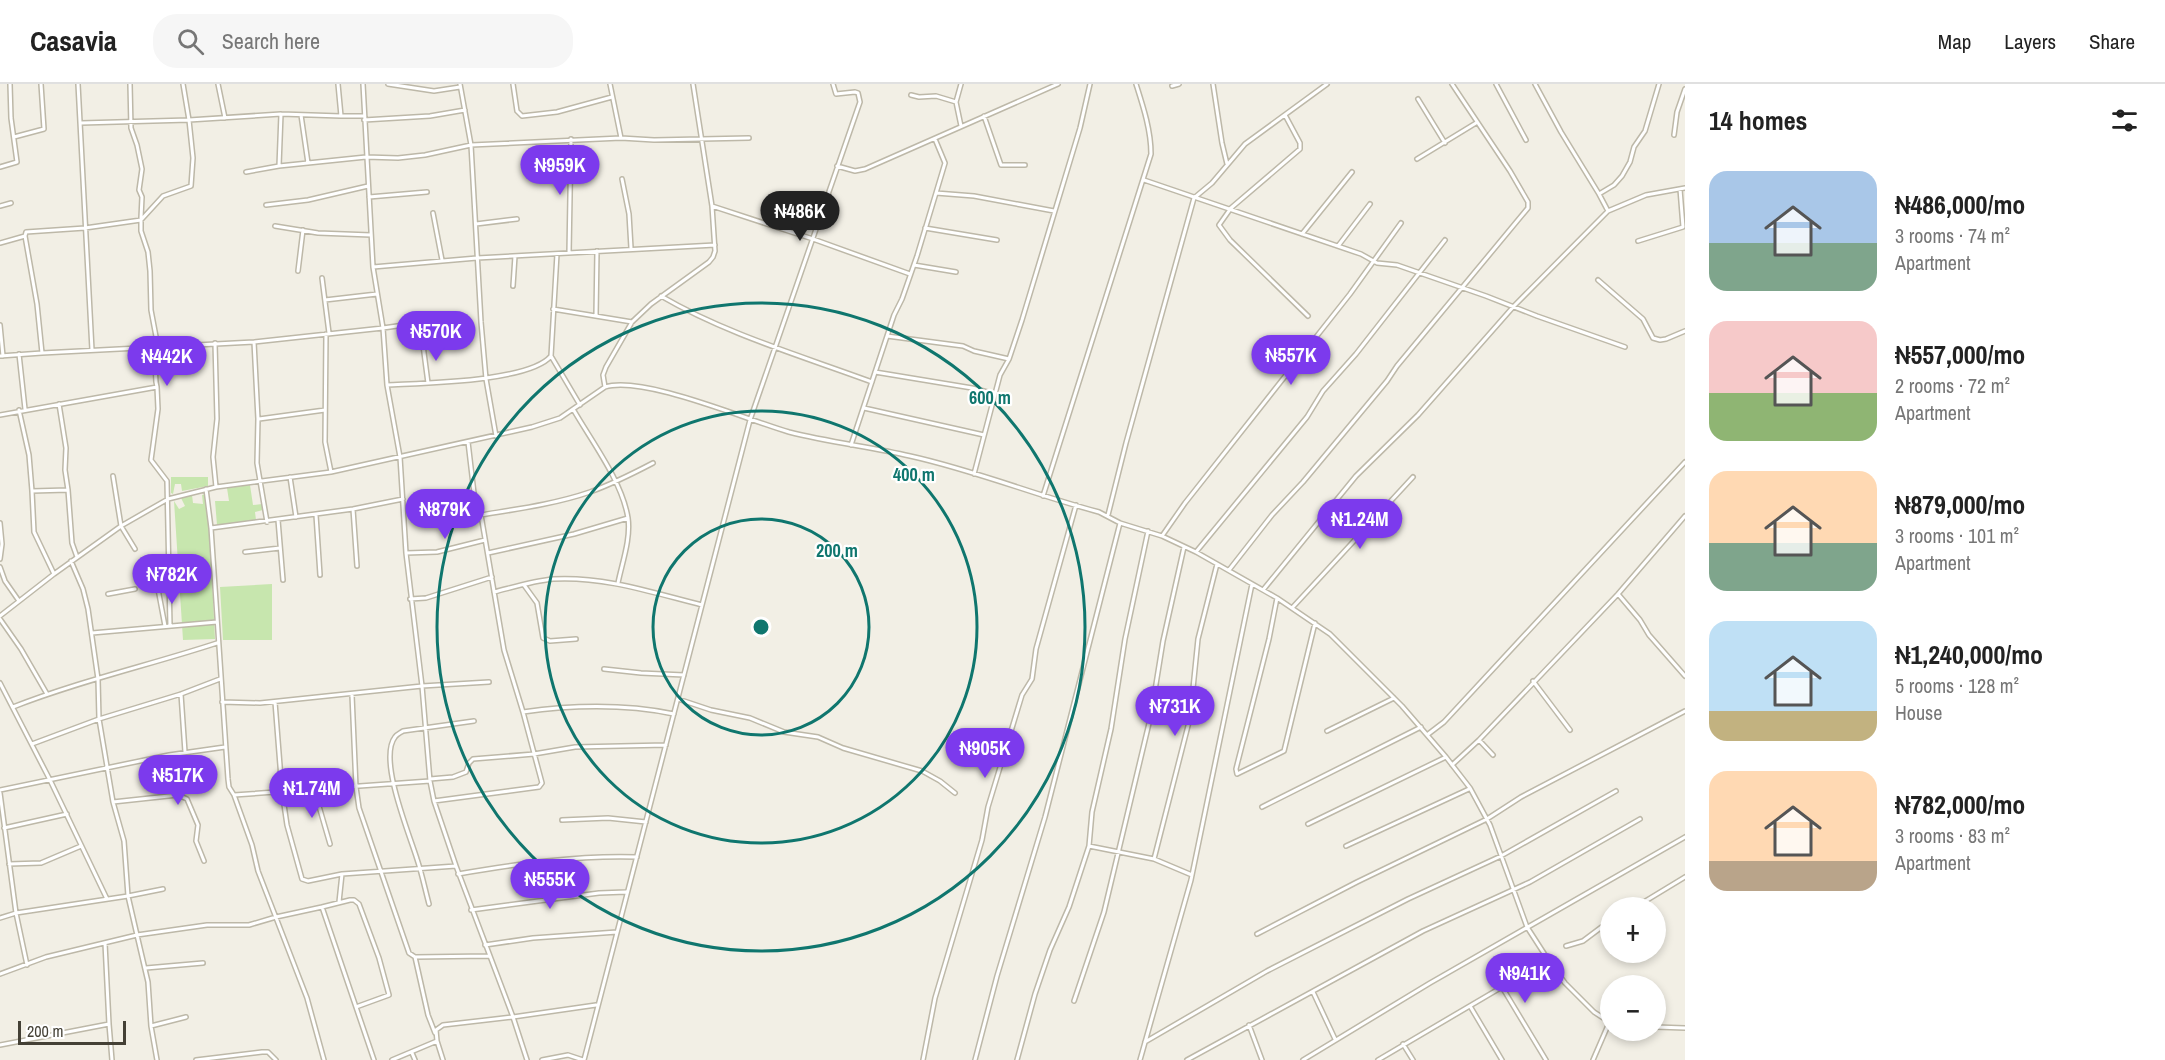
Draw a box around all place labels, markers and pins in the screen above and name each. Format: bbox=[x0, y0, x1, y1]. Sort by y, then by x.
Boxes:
pin: ₦959K bbox=[518, 145, 602, 196]
pin: ₦486K bbox=[758, 191, 842, 242]
pin: ₦570K bbox=[394, 311, 478, 362]
pin: ₦557K bbox=[1249, 335, 1333, 386]
pin: ₦442K bbox=[125, 336, 209, 387]
pin: ₦879K bbox=[403, 489, 487, 540]
pin: ₦1.24M bbox=[1311, 499, 1409, 550]
pin: ₦782K bbox=[130, 554, 214, 605]
centre of rings bbox=[751, 617, 771, 637]
pin: ₦731K bbox=[1133, 686, 1217, 737]
pin: ₦905K bbox=[943, 728, 1027, 779]
pin: ₦517K bbox=[136, 755, 220, 806]
pin: ₦1.74M bbox=[263, 768, 361, 819]
pin: ₦555K bbox=[508, 859, 592, 910]
pin: ₦941K bbox=[1483, 953, 1567, 1004]

